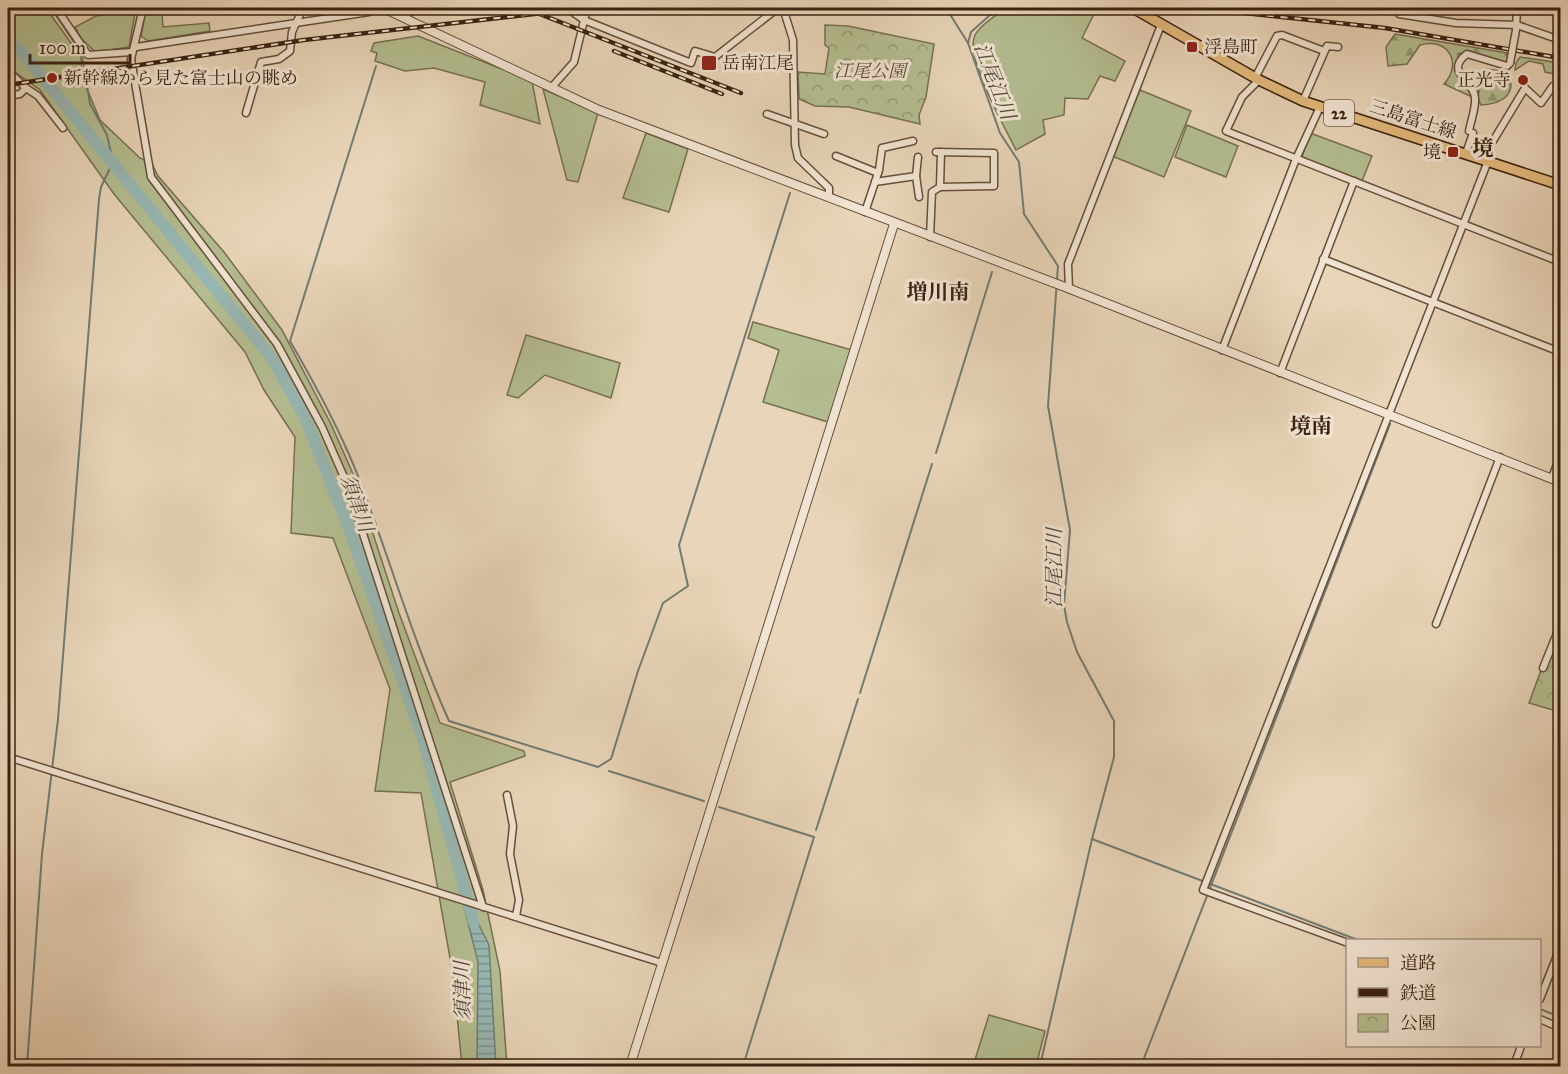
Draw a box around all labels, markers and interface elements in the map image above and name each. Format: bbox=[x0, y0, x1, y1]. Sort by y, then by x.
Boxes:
scale bar bbox=[30, 27, 130, 65]
place label: 浮島町 bbox=[1204, 36, 1258, 58]
text: 100 m bbox=[39, 37, 86, 59]
water label: 江尾江川 bbox=[969, 39, 1021, 125]
marker: 浮島町 bbox=[1185, 40, 1199, 54]
place label: 岳南江尾 bbox=[722, 52, 794, 74]
marker: 岳南江尾 bbox=[700, 54, 718, 72]
park label: 江尾公園 bbox=[834, 60, 909, 82]
place label: 新幹線から見た富士山の眺め bbox=[64, 67, 298, 89]
place label: 正光寺 bbox=[1457, 69, 1511, 91]
marker: 新幹線から見た富士山の眺め bbox=[45, 71, 59, 85]
marker: 正光寺 bbox=[1516, 73, 1530, 87]
street label: 三島富士線 bbox=[1367, 95, 1459, 143]
road number: 22 bbox=[1324, 100, 1354, 126]
district label: 境 bbox=[1473, 135, 1494, 161]
place label: 境 bbox=[1423, 141, 1441, 163]
marker: 境 bbox=[1446, 145, 1460, 159]
district label: 増川南 bbox=[907, 279, 970, 305]
district label: 境南 bbox=[1290, 413, 1332, 439]
water label: 須津川 bbox=[335, 471, 379, 537]
water label: 江尾江川 bbox=[1042, 526, 1066, 608]
legend bbox=[1346, 939, 1541, 1047]
text: 道路 bbox=[1400, 952, 1436, 974]
water label: 須津川 bbox=[449, 959, 475, 1021]
text: 鉄道 bbox=[1400, 982, 1436, 1004]
text: 公園 bbox=[1400, 1012, 1436, 1034]

